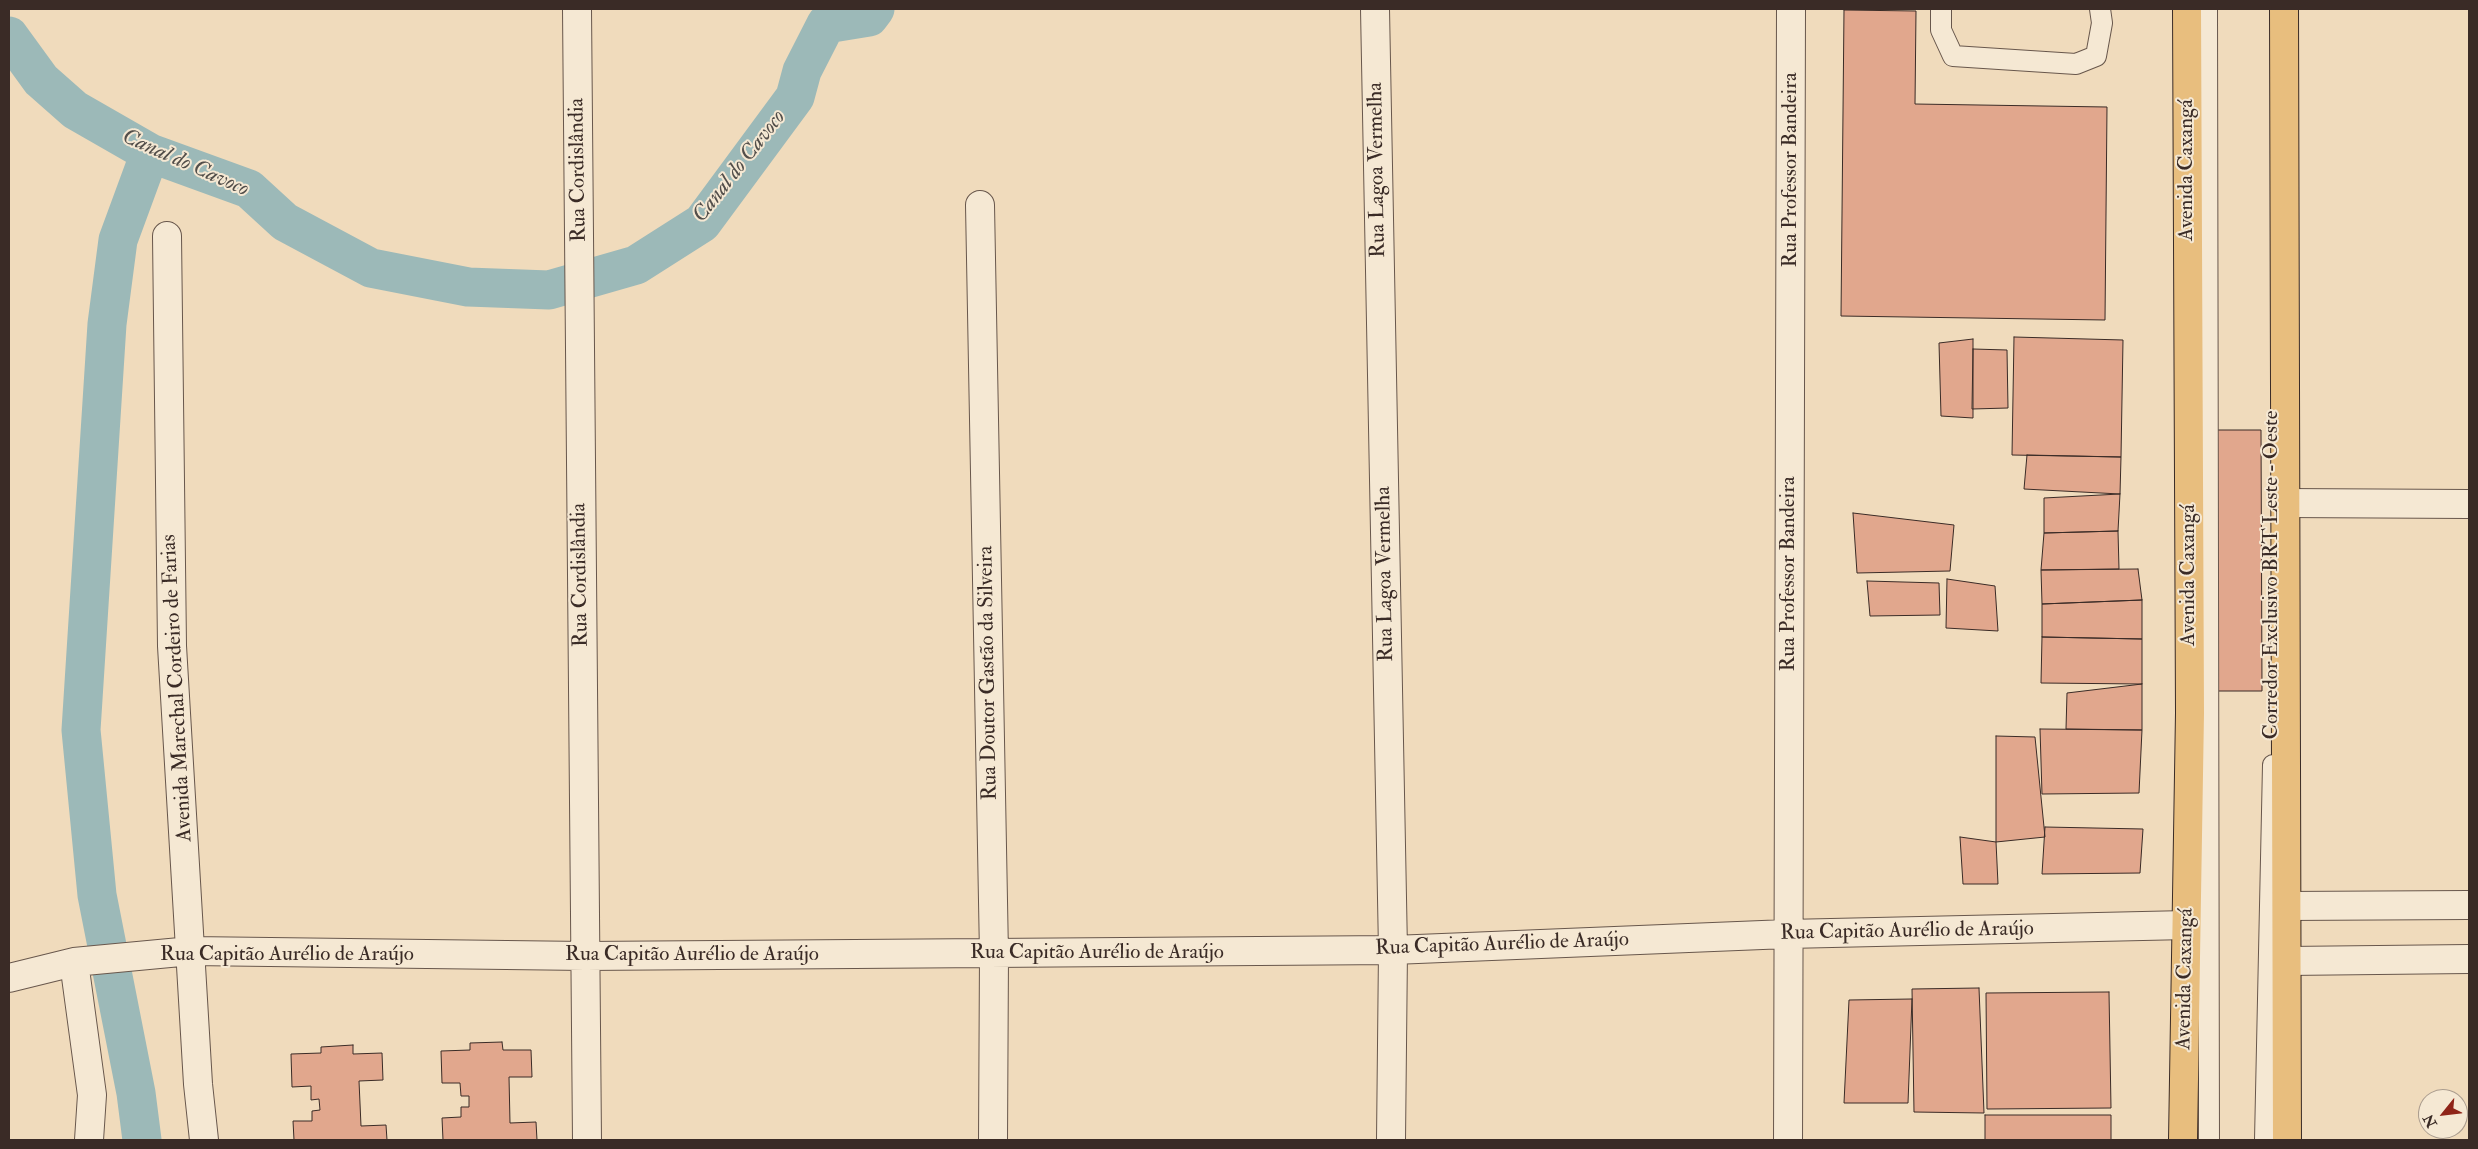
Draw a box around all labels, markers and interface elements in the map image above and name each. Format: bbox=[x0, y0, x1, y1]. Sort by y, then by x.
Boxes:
street label: Rua Professor Bandeira bbox=[1778, 72, 1804, 268]
street label: Rua Lagoa Vermelha bbox=[1364, 82, 1392, 258]
street label: Rua Cordislândia bbox=[565, 98, 593, 242]
street label: Avenida Caxangá bbox=[2174, 99, 2200, 241]
water label: Canal do Cavoco bbox=[688, 105, 792, 229]
water label: Canal do Cavoco bbox=[118, 124, 252, 204]
street label: Corredor Exclusivo BRT Leste - Oeste bbox=[2259, 411, 2285, 739]
street label: Rua Professor Bandeira bbox=[1776, 476, 1802, 672]
street label: Rua Lagoa Vermelha bbox=[1372, 486, 1400, 662]
street label: Rua Cordislândia bbox=[567, 503, 595, 647]
street label: Avenida Caxangá bbox=[2176, 504, 2202, 646]
street label: Avenida Marechal Cordeiro de Farias bbox=[157, 534, 199, 842]
street label: Rua Doutor Gastão da Silveira bbox=[974, 545, 1004, 801]
street label: Avenida Caxangá bbox=[2172, 908, 2200, 1050]
street label: Rua Capitão Aurélio de Araújo bbox=[1780, 917, 2034, 947]
street label: Rua Capitão Aurélio de Araújo bbox=[1375, 928, 1629, 962]
street label: Rua Capitão Aurélio de Araújo bbox=[970, 940, 1224, 966]
street label: Rua Capitão Aurélio de Araújo bbox=[160, 942, 414, 968]
street label: Rua Capitão Aurélio de Araújo bbox=[565, 942, 819, 968]
north arrow bbox=[2418, 1089, 2468, 1139]
text: N bbox=[2420, 1111, 2441, 1131]

